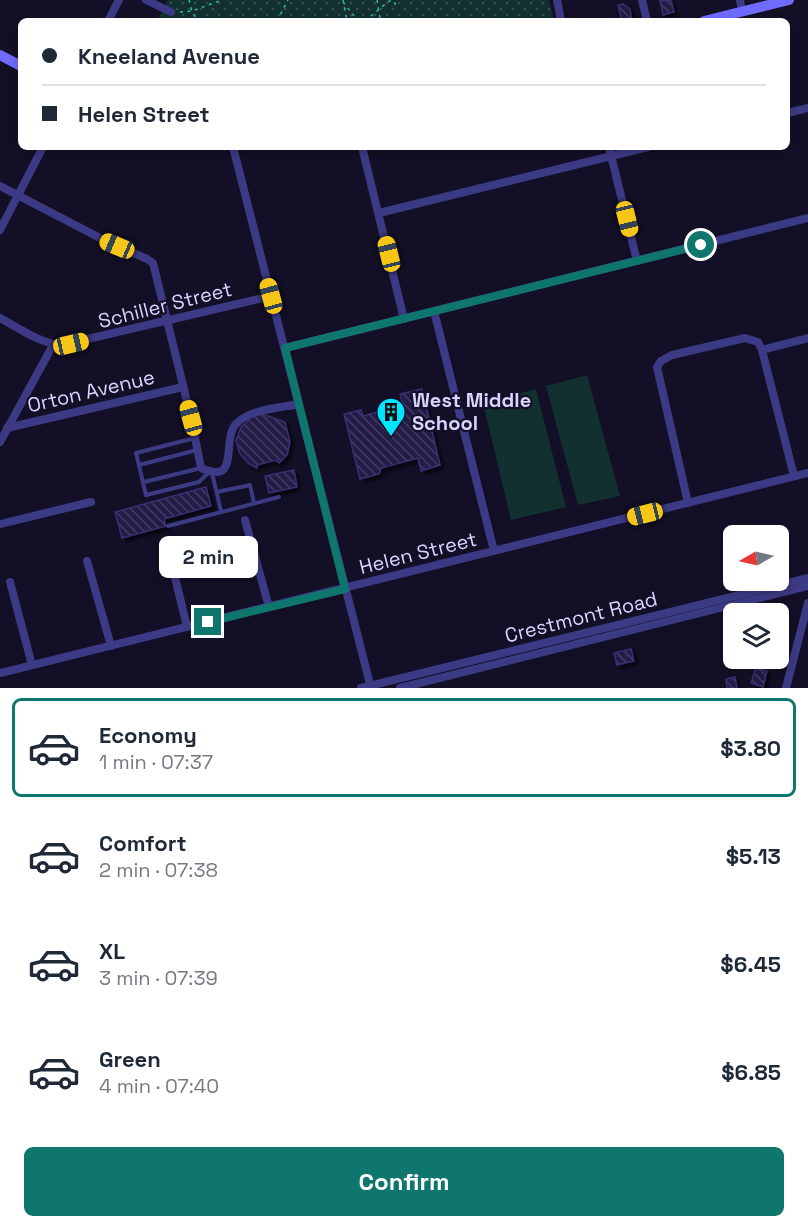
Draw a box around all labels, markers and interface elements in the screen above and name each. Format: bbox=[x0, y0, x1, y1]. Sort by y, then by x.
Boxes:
text: Kneeland Avenue bbox=[78, 42, 260, 70]
text: Helen Street bbox=[78, 100, 210, 128]
car bbox=[614, 199, 640, 239]
car bbox=[97, 231, 137, 261]
route start bbox=[687, 231, 714, 258]
car bbox=[376, 234, 402, 274]
street label: Schiller Street bbox=[95, 276, 235, 334]
car bbox=[258, 276, 284, 316]
car bbox=[51, 331, 91, 357]
street label: Orton Avenue bbox=[25, 364, 157, 418]
place label: West Middle School bbox=[412, 387, 531, 436]
building icon: West Middle School bbox=[375, 396, 407, 438]
car bbox=[178, 398, 204, 438]
car bbox=[625, 501, 665, 527]
north arrow bbox=[723, 525, 789, 591]
map controls bbox=[723, 525, 789, 669]
street label: Helen Street bbox=[357, 526, 479, 580]
callout: 2 min bbox=[158, 535, 258, 577]
text: 2 min bbox=[183, 544, 234, 570]
street label: Crestmont Road bbox=[502, 585, 660, 649]
button: layers bbox=[723, 603, 789, 669]
route end bbox=[194, 608, 221, 635]
icon: car bbox=[27, 721, 81, 775]
text: Economy bbox=[99, 721, 197, 749]
text: $3.80 bbox=[720, 734, 781, 762]
text: 1 min · 07:37 bbox=[99, 749, 213, 775]
icon: car bbox=[27, 829, 81, 883]
text: Comfort bbox=[99, 829, 187, 857]
text: $5.13 bbox=[726, 842, 781, 870]
text: 2 min · 07:38 bbox=[99, 857, 218, 883]
icon: car bbox=[27, 937, 81, 991]
text: XL bbox=[99, 937, 125, 965]
text: $6.45 bbox=[720, 950, 781, 978]
text: 3 min · 07:39 bbox=[99, 965, 218, 991]
icon: car bbox=[27, 1045, 81, 1099]
text: Green bbox=[99, 1045, 161, 1073]
text: $6.85 bbox=[721, 1058, 781, 1086]
text: 4 min · 07:40 bbox=[99, 1073, 219, 1099]
button: Confirm bbox=[24, 1147, 784, 1216]

